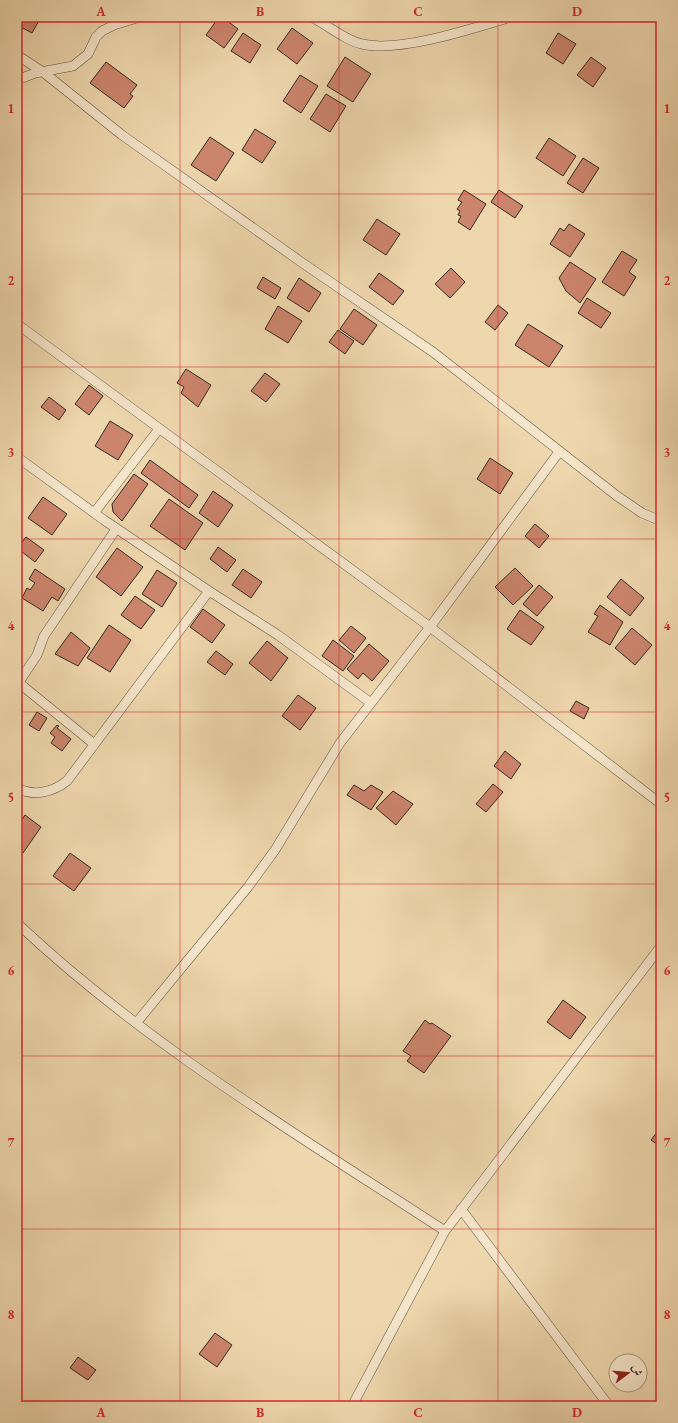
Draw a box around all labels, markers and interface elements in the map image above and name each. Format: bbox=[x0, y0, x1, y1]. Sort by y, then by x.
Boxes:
text: A bbox=[95, 3, 106, 20]
text: B bbox=[256, 3, 264, 20]
text: C bbox=[413, 3, 423, 20]
text: D bbox=[572, 3, 582, 20]
text: 1 bbox=[8, 100, 15, 117]
text: 1 bbox=[664, 100, 671, 117]
text: 2 bbox=[8, 272, 15, 289]
text: 2 bbox=[664, 272, 671, 289]
text: 3 bbox=[8, 444, 15, 461]
text: 3 bbox=[664, 444, 671, 461]
text: 4 bbox=[8, 617, 15, 634]
text: 4 bbox=[664, 617, 671, 634]
text: 5 bbox=[8, 789, 14, 806]
text: 5 bbox=[664, 789, 670, 806]
text: 6 bbox=[8, 962, 15, 979]
text: 6 bbox=[664, 962, 671, 979]
text: 7 bbox=[8, 1134, 15, 1151]
text: 7 bbox=[664, 1134, 671, 1151]
text: 8 bbox=[8, 1306, 15, 1323]
text: 8 bbox=[664, 1306, 671, 1323]
north arrow bbox=[608, 1353, 648, 1393]
text: ش bbox=[629, 1363, 646, 1377]
text: A bbox=[95, 1404, 106, 1421]
text: B bbox=[256, 1404, 264, 1421]
text: C bbox=[413, 1404, 423, 1421]
text: D bbox=[572, 1404, 582, 1421]

